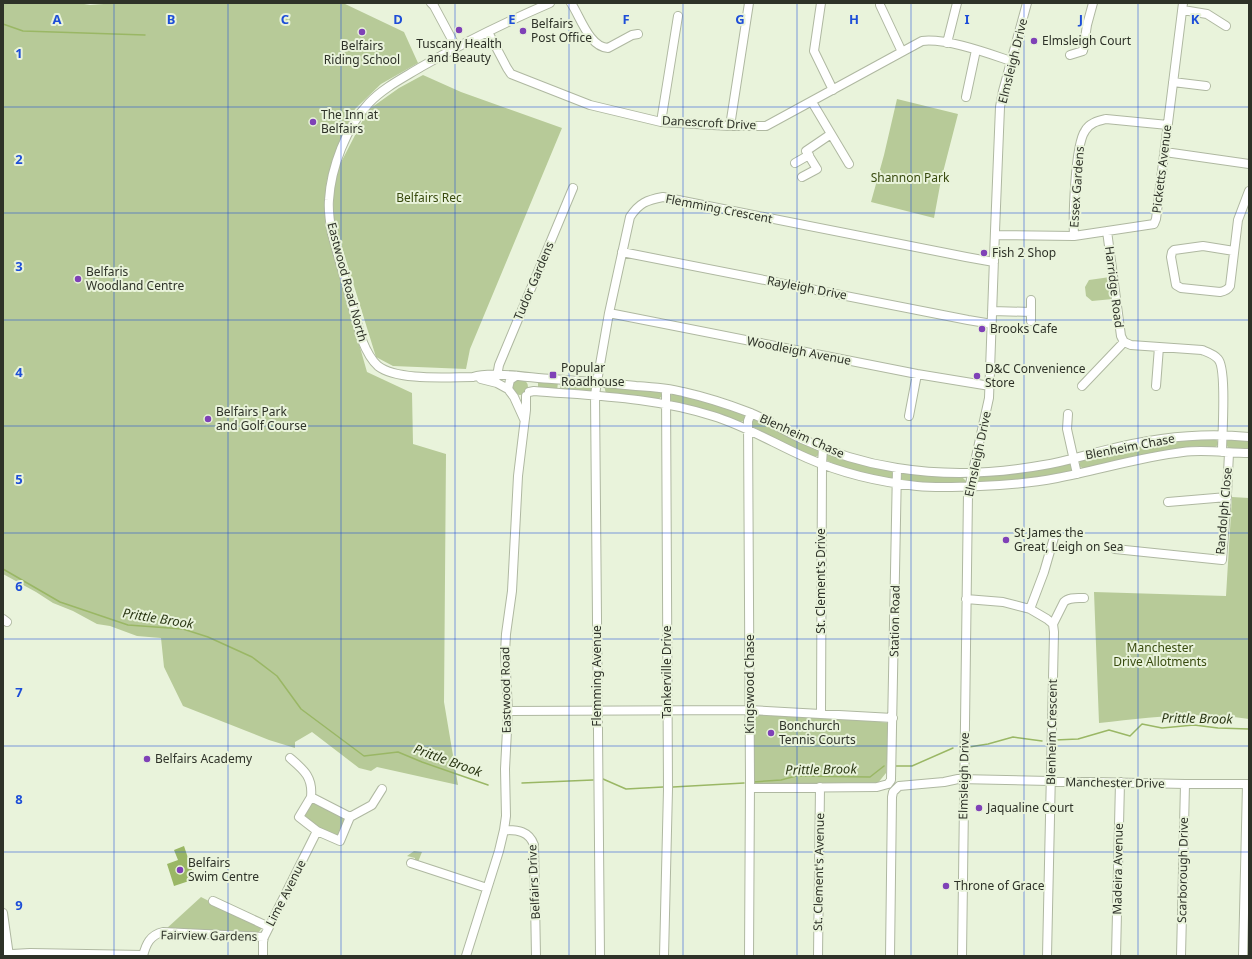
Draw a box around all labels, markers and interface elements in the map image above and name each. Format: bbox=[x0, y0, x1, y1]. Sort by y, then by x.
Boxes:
text: A bbox=[53, 10, 62, 28]
text: B bbox=[167, 10, 175, 28]
text: C bbox=[281, 10, 289, 28]
text: D bbox=[393, 10, 403, 28]
text: E bbox=[508, 10, 516, 28]
text: F bbox=[622, 10, 630, 28]
text: G bbox=[735, 10, 745, 28]
text: H bbox=[849, 10, 859, 28]
text: I bbox=[964, 10, 970, 28]
text: J bbox=[1078, 10, 1083, 28]
text: K bbox=[1191, 10, 1200, 28]
place label: Belfairs Post Office bbox=[531, 15, 592, 46]
street label: Elmsleigh Drive bbox=[994, 16, 1031, 105]
marker: Tuscany Health and Beauty bbox=[454, 25, 464, 35]
marker: Belfairs Post Office bbox=[518, 26, 528, 36]
marker: Belfairs Riding School bbox=[357, 27, 367, 37]
place label: Elmsleigh Court bbox=[1042, 32, 1132, 49]
place label: Tuscany Health and Beauty bbox=[416, 35, 502, 66]
marker: Elmsleigh Court bbox=[1029, 36, 1039, 46]
place label: Belfairs Riding School bbox=[324, 37, 400, 68]
text: 1 bbox=[15, 44, 23, 62]
place label: The Inn at Belfairs bbox=[321, 106, 379, 137]
street label: Danescroft Drive bbox=[661, 112, 757, 133]
marker: The Inn at Belfairs bbox=[308, 117, 318, 127]
street label: Picketts Avenue bbox=[1148, 124, 1175, 214]
street label: Essex Gardens bbox=[1065, 145, 1088, 228]
text: 2 bbox=[15, 150, 23, 168]
park label: Shannon Park bbox=[871, 169, 950, 186]
park label: Belfairs Rec bbox=[396, 189, 462, 206]
street label: Flemming Crescent bbox=[664, 190, 775, 227]
street label: Eastwood Road North bbox=[323, 220, 372, 343]
street label: Tudor Gardens bbox=[509, 239, 558, 323]
place label: Fish 2 Shop bbox=[992, 244, 1056, 261]
street label: Harridge Road bbox=[1101, 245, 1128, 329]
marker: Fish 2 Shop bbox=[979, 248, 989, 258]
text: 3 bbox=[15, 257, 23, 275]
place label: Belfaris Woodland Centre bbox=[86, 263, 184, 294]
street label: Rayleigh Drive bbox=[766, 271, 849, 304]
marker: Belfaris Woodland Centre bbox=[73, 274, 83, 284]
place label: Brooks Cafe bbox=[990, 320, 1058, 337]
marker: Brooks Cafe bbox=[977, 324, 987, 334]
street label: Woodleigh Avenue bbox=[746, 332, 853, 369]
place label: Popular Roadhouse bbox=[561, 359, 625, 390]
place label: D&C Convenience Store bbox=[985, 360, 1086, 391]
text: 4 bbox=[15, 363, 23, 381]
marker: Popular Roadhouse bbox=[548, 370, 558, 380]
marker: D&C Convenience Store bbox=[972, 371, 982, 381]
place label: Belfairs Park and Golf Course bbox=[216, 403, 307, 434]
street label: Blenheim Chase bbox=[757, 409, 847, 462]
street label: Elmsleigh Drive bbox=[960, 409, 995, 498]
marker: Belfairs Park and Golf Course bbox=[203, 414, 213, 424]
street label: Blenheim Chase bbox=[1084, 429, 1176, 464]
street label: Randolph Close bbox=[1211, 466, 1236, 555]
text: 5 bbox=[15, 470, 23, 488]
place label: St James the Great, Leigh on Sea bbox=[1014, 524, 1124, 555]
street label: St. Clement's Drive bbox=[812, 528, 829, 634]
marker: St James the Great, Leigh on Sea bbox=[1001, 535, 1011, 545]
text: 6 bbox=[15, 577, 23, 595]
street label: Station Road bbox=[885, 585, 904, 657]
water label: Prittle Brook bbox=[121, 604, 195, 633]
street label: Flemming Avenue bbox=[588, 625, 605, 727]
street label: Tankerville Drive bbox=[658, 625, 675, 718]
street label: Kingswood Chase bbox=[741, 634, 758, 734]
park label: Manchester Drive Allotments bbox=[1113, 639, 1207, 670]
street label: Eastwood Road bbox=[496, 646, 515, 734]
street label: Blenheim Crescent bbox=[1042, 678, 1061, 785]
text: 7 bbox=[15, 683, 23, 701]
water label: Prittle Brook bbox=[1161, 708, 1233, 728]
place label: Bonchurch Tennis Courts bbox=[779, 717, 856, 748]
marker: Bonchurch Tennis Courts bbox=[766, 728, 776, 738]
street label: Elmsleigh Drive bbox=[954, 732, 973, 820]
water label: Prittle Brook bbox=[411, 739, 485, 781]
place label: Belfairs Academy bbox=[155, 750, 253, 767]
marker: Belfairs Academy bbox=[142, 754, 152, 764]
water label: Prittle Brook bbox=[785, 759, 857, 779]
street label: Manchester Drive bbox=[1065, 773, 1165, 792]
text: 8 bbox=[15, 790, 23, 808]
place label: Jaqualine Court bbox=[986, 799, 1074, 816]
marker: Jaqualine Court bbox=[974, 803, 984, 813]
street label: St. Clement's Avenue bbox=[809, 813, 828, 931]
street label: Scarborough Drive bbox=[1173, 817, 1192, 923]
street label: Madeira Avenue bbox=[1108, 823, 1127, 915]
street label: Belfairs Drive bbox=[523, 844, 544, 920]
place label: Belfairs Swim Centre bbox=[188, 854, 259, 885]
street label: Lime Avenue bbox=[261, 856, 310, 929]
marker: Belfairs Swim Centre bbox=[175, 865, 185, 875]
place label: Throne of Grace bbox=[954, 877, 1045, 894]
marker: Throne of Grace bbox=[941, 881, 951, 891]
text: 9 bbox=[15, 896, 23, 914]
street label: Fairview Gardens bbox=[160, 926, 258, 945]

